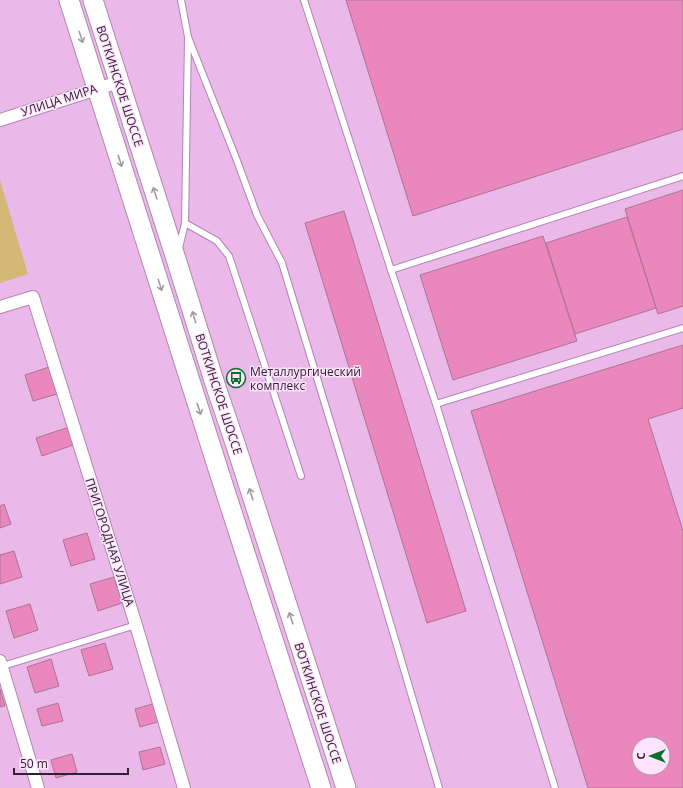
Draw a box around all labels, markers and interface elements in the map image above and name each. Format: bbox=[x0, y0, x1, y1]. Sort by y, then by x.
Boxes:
street label: ВОТКИНСКОЕ ШОССЕ bbox=[92, 23, 148, 149]
one-way arrow bbox=[78, 30, 85, 43]
street label: УЛИЦА МИРА bbox=[19, 80, 100, 120]
one-way arrow bbox=[117, 154, 124, 167]
one-way arrow bbox=[151, 187, 158, 200]
one-way arrow bbox=[157, 278, 164, 291]
one-way arrow bbox=[190, 311, 197, 324]
street label: ВОТКИНСКОЕ ШОССЕ bbox=[191, 331, 247, 457]
place label: Металлургический комплекс bbox=[250, 363, 361, 394]
bus stop icon: Металлургический комплекс bbox=[225, 367, 247, 389]
one-way arrow bbox=[196, 402, 203, 415]
street label: ПРИГОРОДНАЯ УЛИЦА bbox=[81, 476, 139, 609]
one-way arrow bbox=[247, 488, 254, 501]
one-way arrow bbox=[287, 611, 294, 624]
street label: ВОТКИНСКОЕ ШОССЕ bbox=[290, 640, 346, 766]
north arrow bbox=[631, 736, 671, 776]
scale bar bbox=[14, 750, 128, 776]
text: С bbox=[633, 752, 648, 760]
text: 50 m bbox=[20, 755, 48, 772]

